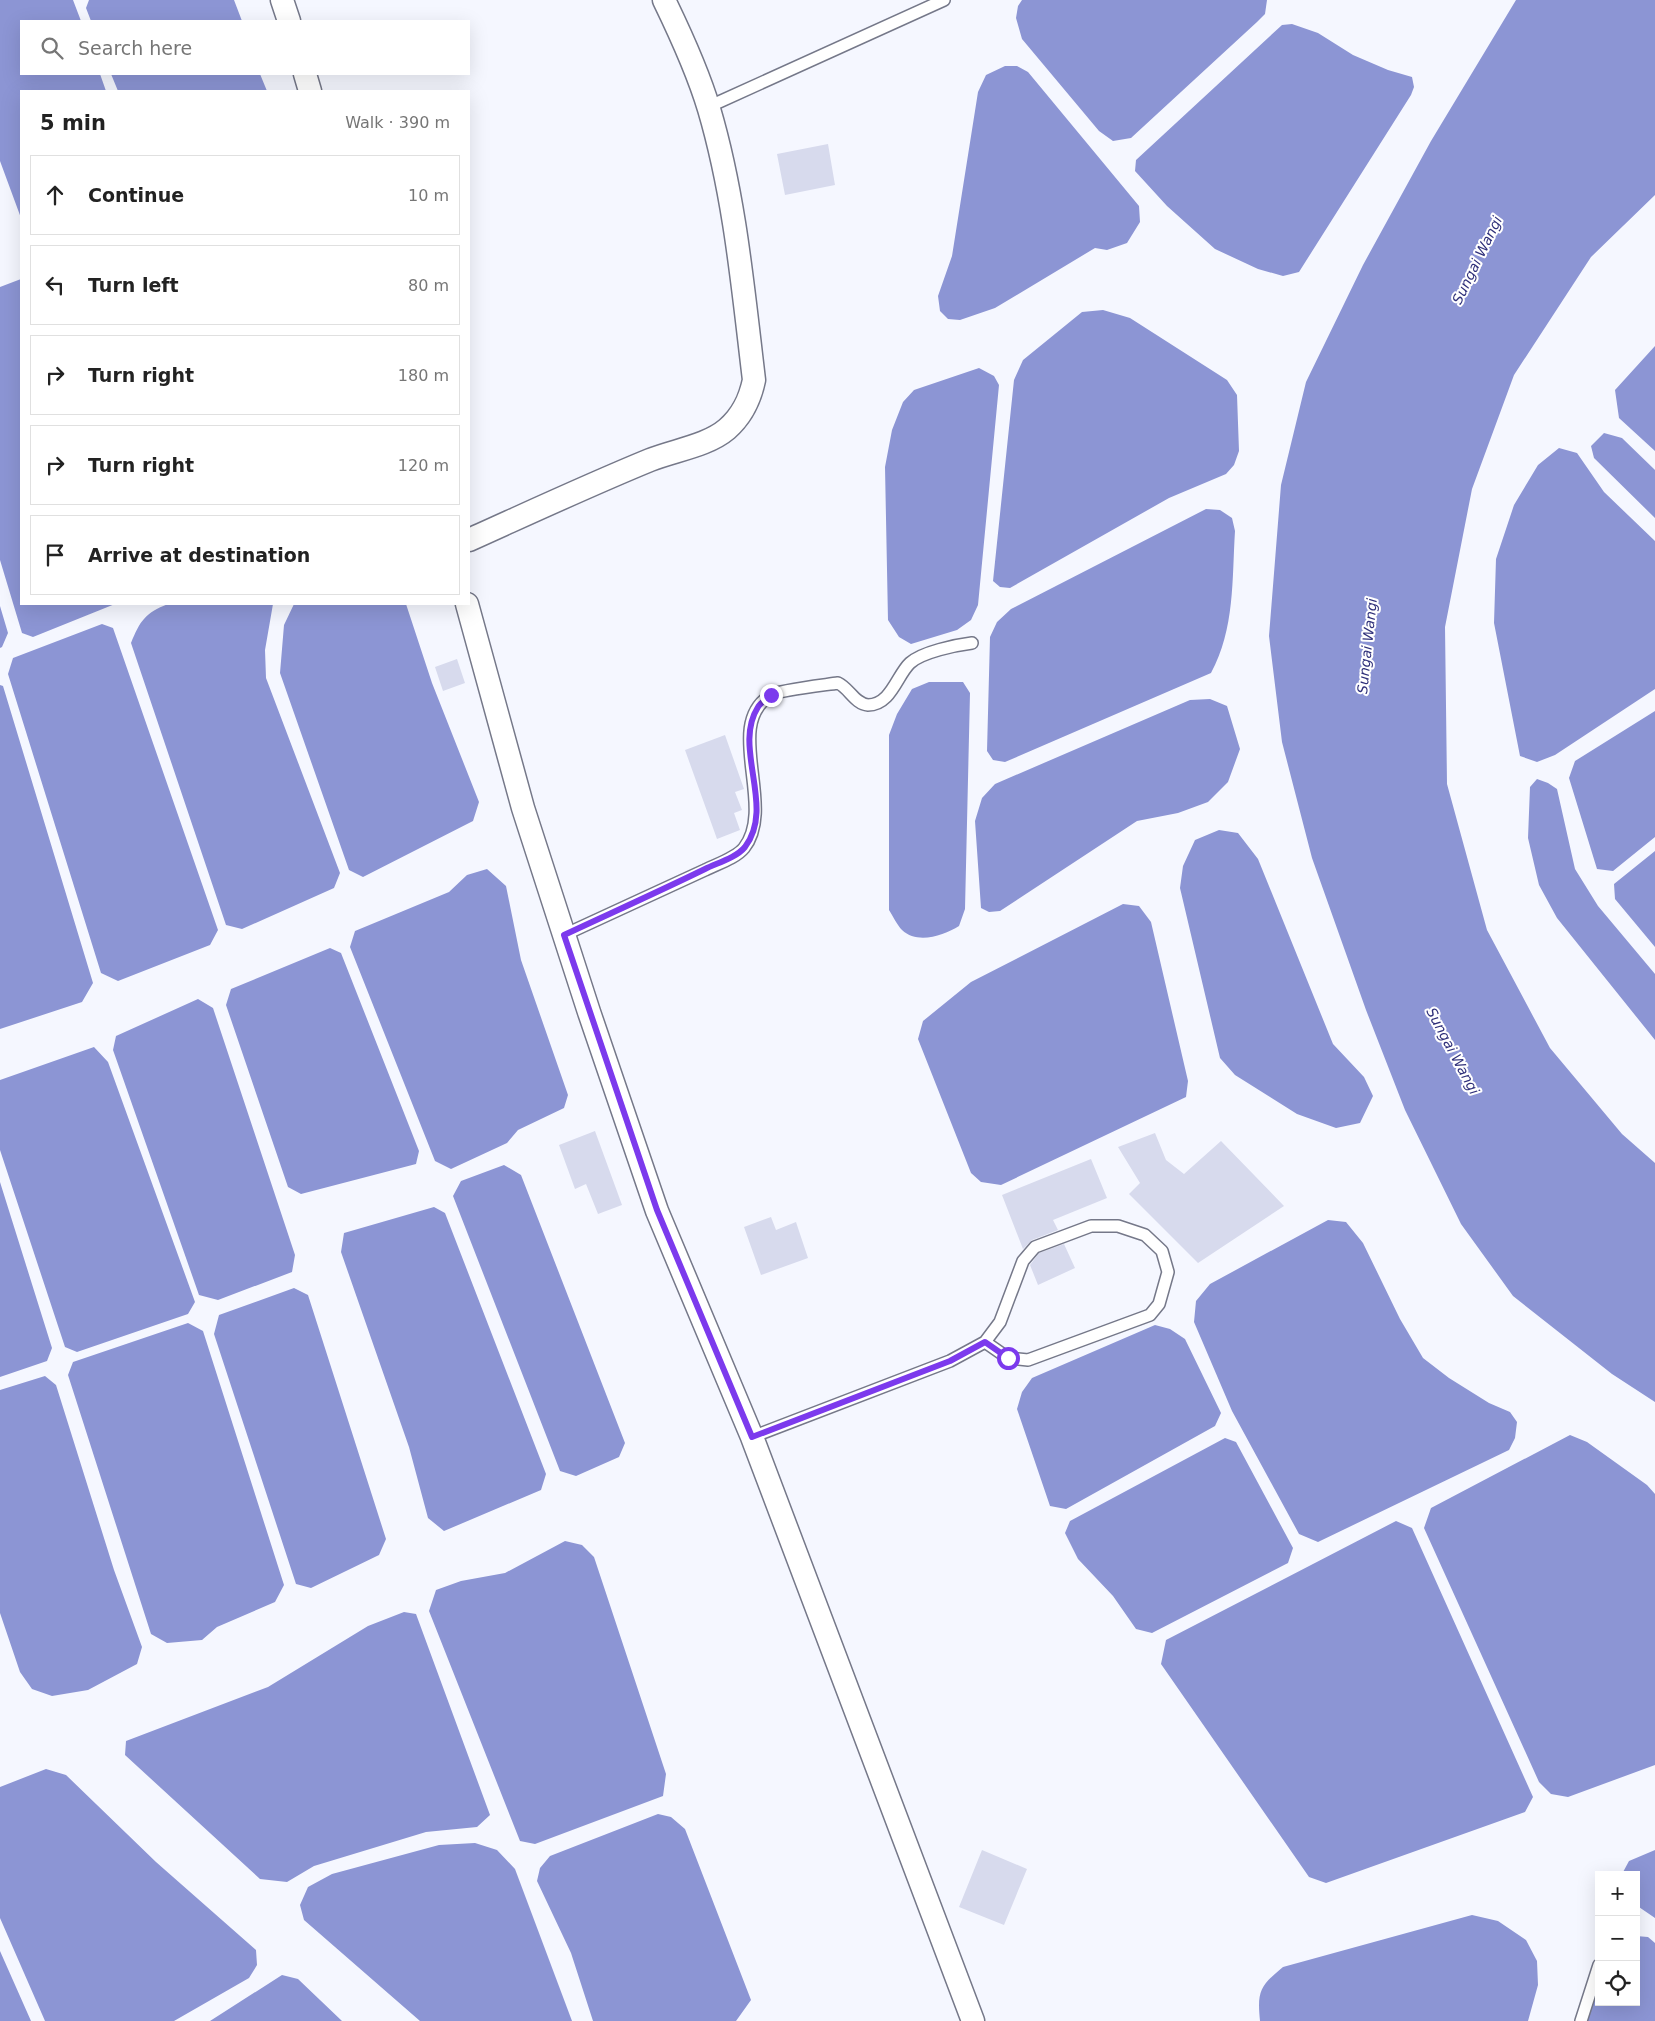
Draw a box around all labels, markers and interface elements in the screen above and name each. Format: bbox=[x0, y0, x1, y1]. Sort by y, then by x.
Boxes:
search box bbox=[20, 20, 470, 75]
icon: search bbox=[38, 34, 66, 62]
text: Search here bbox=[78, 37, 192, 59]
text: 5 min bbox=[40, 111, 106, 135]
text: Walk · 390 m bbox=[345, 113, 450, 132]
icon: ahead bbox=[41, 181, 69, 209]
text: Continue bbox=[88, 184, 184, 206]
text: 10 m bbox=[408, 186, 449, 205]
water label: Sungai Wangi bbox=[1449, 213, 1505, 307]
icon: left bbox=[41, 271, 69, 299]
text: Turn left bbox=[88, 274, 179, 296]
text: 80 m bbox=[408, 276, 449, 295]
icon: right bbox=[41, 361, 69, 389]
text: Turn right bbox=[88, 364, 194, 386]
text: 180 m bbox=[398, 366, 449, 385]
icon: right bbox=[41, 451, 69, 479]
text: Turn right bbox=[88, 454, 194, 476]
text: 120 m bbox=[398, 456, 449, 475]
icon: arrive bbox=[41, 541, 69, 569]
text: Arrive at destination bbox=[88, 544, 310, 566]
water label: Sungai Wangi bbox=[1354, 597, 1380, 694]
route end bbox=[760, 684, 783, 707]
water label: Sungai Wangi bbox=[1423, 1005, 1483, 1097]
route start bbox=[997, 1347, 1020, 1370]
map controls bbox=[1595, 1871, 1640, 2006]
button: + bbox=[1595, 1871, 1640, 1916]
button: − bbox=[1595, 1916, 1640, 1961]
button: locate bbox=[1595, 1961, 1640, 2006]

